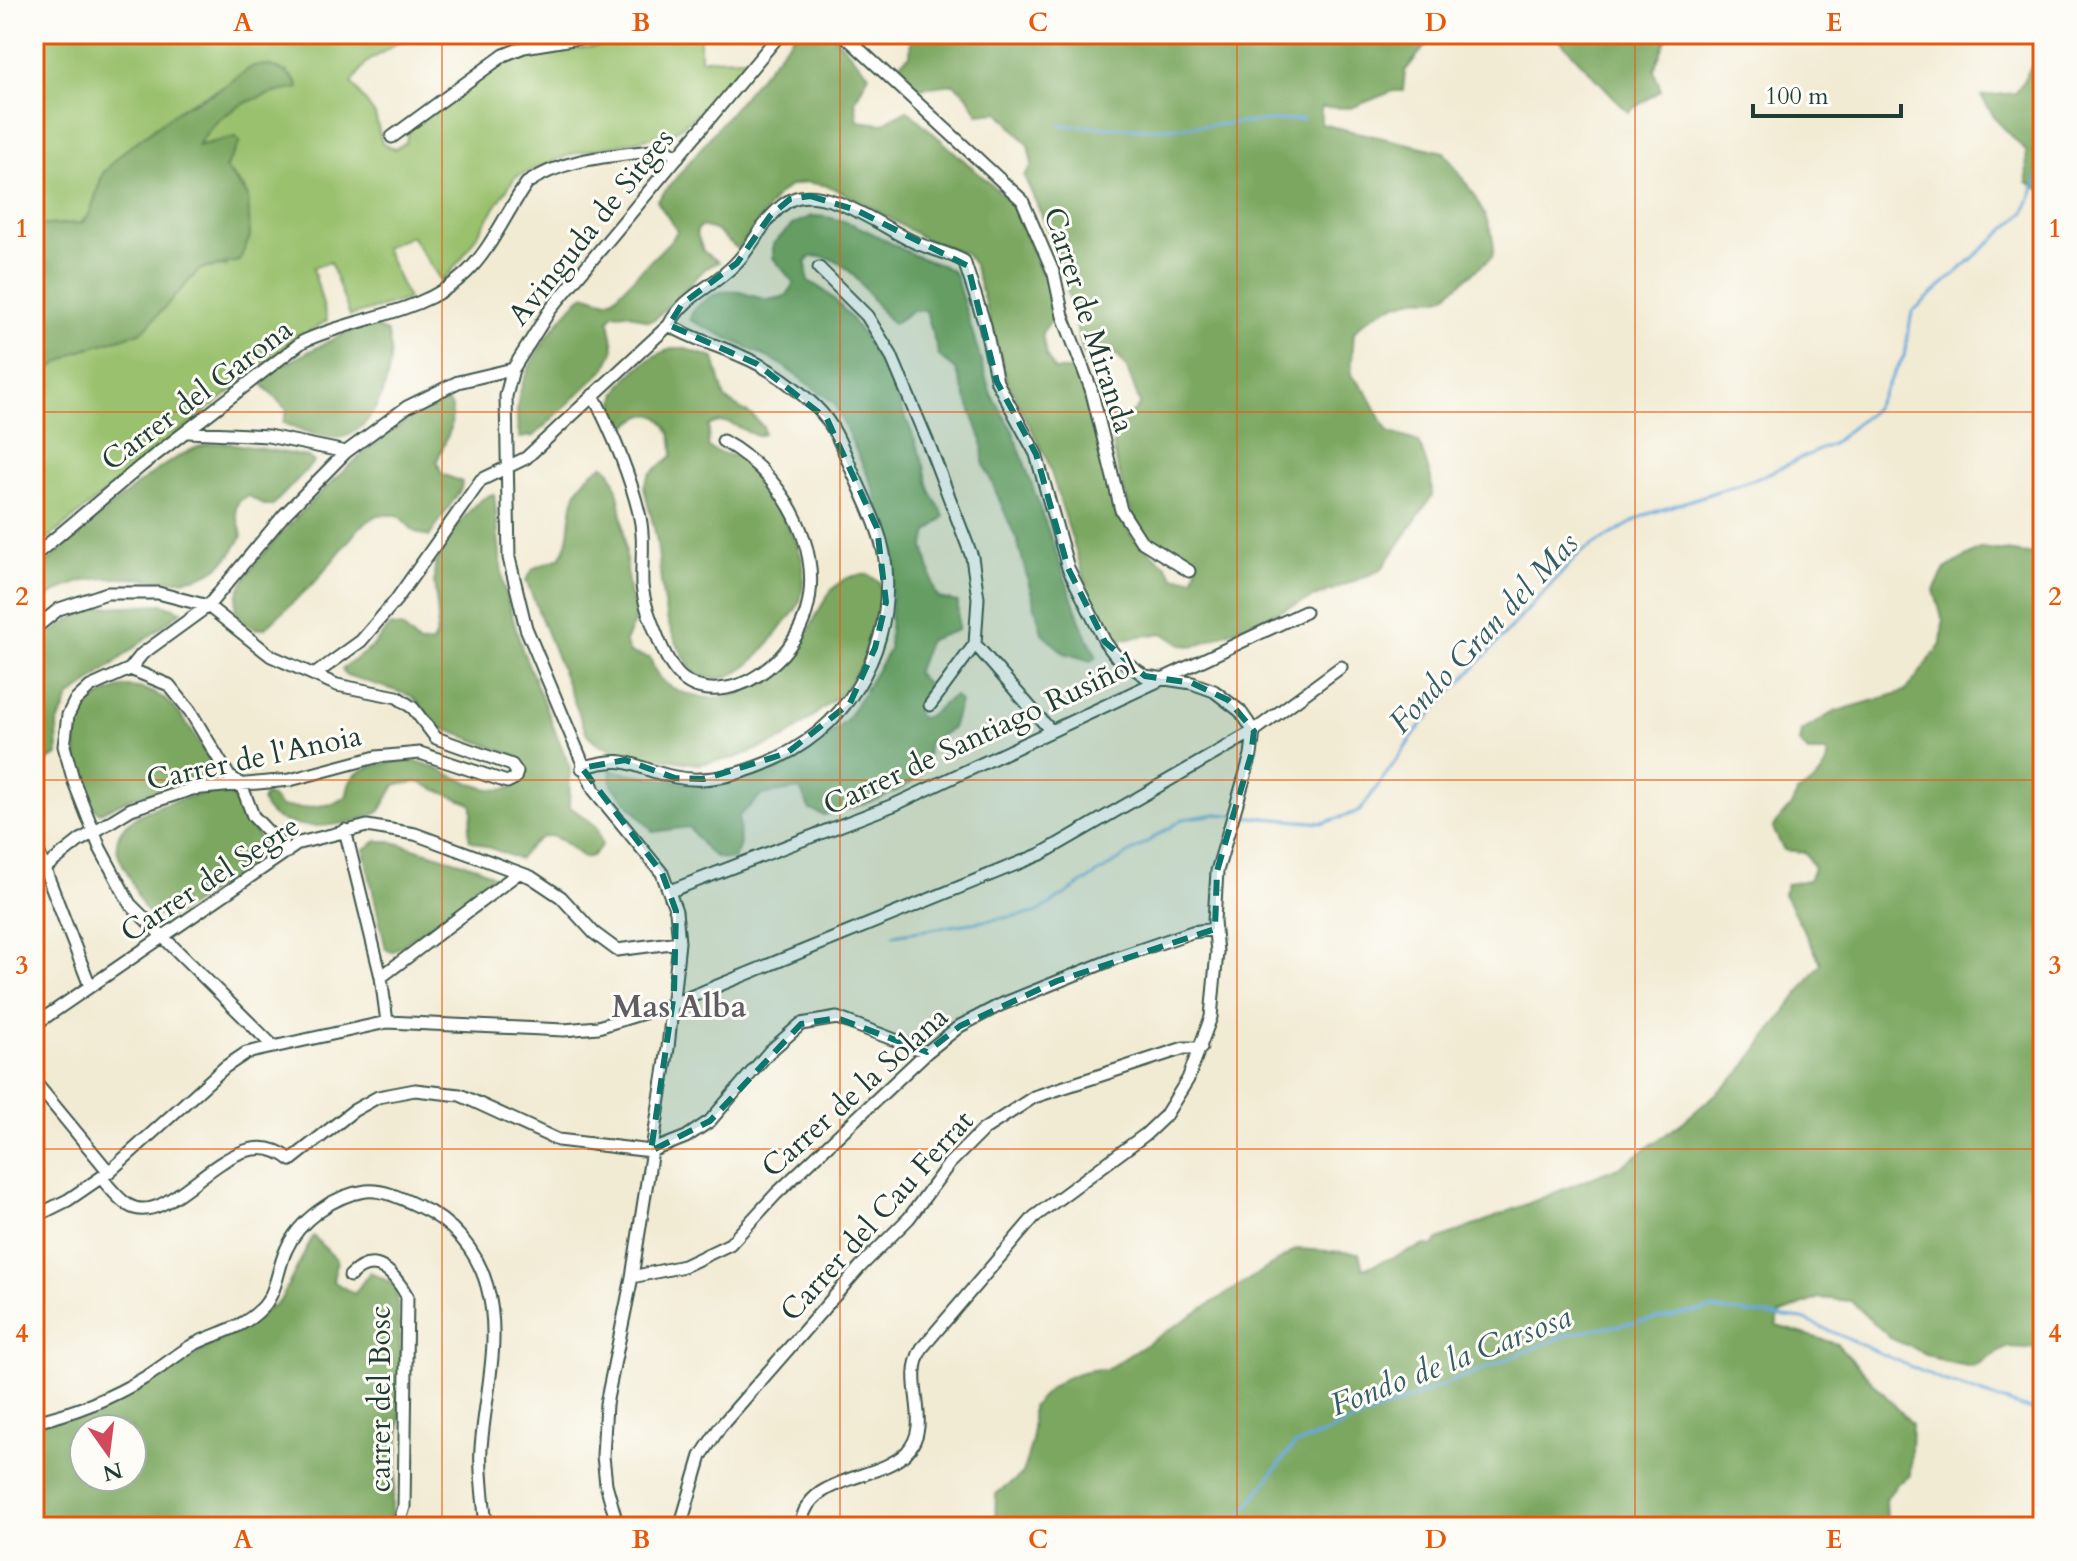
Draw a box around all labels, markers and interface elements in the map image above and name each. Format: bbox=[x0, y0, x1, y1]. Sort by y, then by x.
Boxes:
text: A bbox=[233, 5, 253, 40]
text: B bbox=[632, 5, 650, 40]
text: C bbox=[1028, 5, 1048, 40]
text: D bbox=[1425, 5, 1447, 40]
text: E bbox=[1826, 5, 1842, 40]
scale bar bbox=[1753, 68, 1901, 118]
text: 100 m bbox=[1765, 80, 1829, 113]
street label: Avinguda de Sitges bbox=[498, 120, 684, 334]
street label: Carrer de Miranda bbox=[1033, 202, 1145, 438]
text: 1 bbox=[15, 211, 29, 246]
text: 1 bbox=[2048, 211, 2062, 246]
street label: Carrer del Garona bbox=[93, 310, 301, 480]
water label: Fondo Gran del Mas bbox=[1379, 523, 1589, 743]
text: 2 bbox=[15, 579, 29, 614]
text: 2 bbox=[2048, 579, 2062, 614]
street label: Carrer de Santiago Rusiñol bbox=[816, 644, 1144, 826]
street label: Carrer de l'Anoia bbox=[143, 715, 365, 801]
street label: Carrer del Segre bbox=[113, 806, 307, 952]
text: 3 bbox=[15, 948, 29, 983]
text: 3 bbox=[2048, 948, 2062, 983]
district label: Mas Alba bbox=[611, 985, 747, 1029]
street label: Carrer de la Solana bbox=[753, 997, 957, 1187]
street label: Carrer del Cau Ferrat bbox=[771, 1101, 983, 1330]
water label: Fondo de la Carsosa bbox=[1324, 1295, 1578, 1427]
street label: carrer del Bosc bbox=[360, 1306, 401, 1492]
text: 4 bbox=[15, 1316, 29, 1351]
text: 4 bbox=[2048, 1316, 2062, 1351]
north arrow bbox=[68, 1413, 148, 1493]
text: N bbox=[100, 1455, 125, 1488]
text: A bbox=[233, 1522, 253, 1557]
text: B bbox=[632, 1522, 650, 1557]
text: C bbox=[1028, 1522, 1048, 1557]
text: D bbox=[1425, 1522, 1447, 1557]
text: E bbox=[1826, 1522, 1842, 1557]

